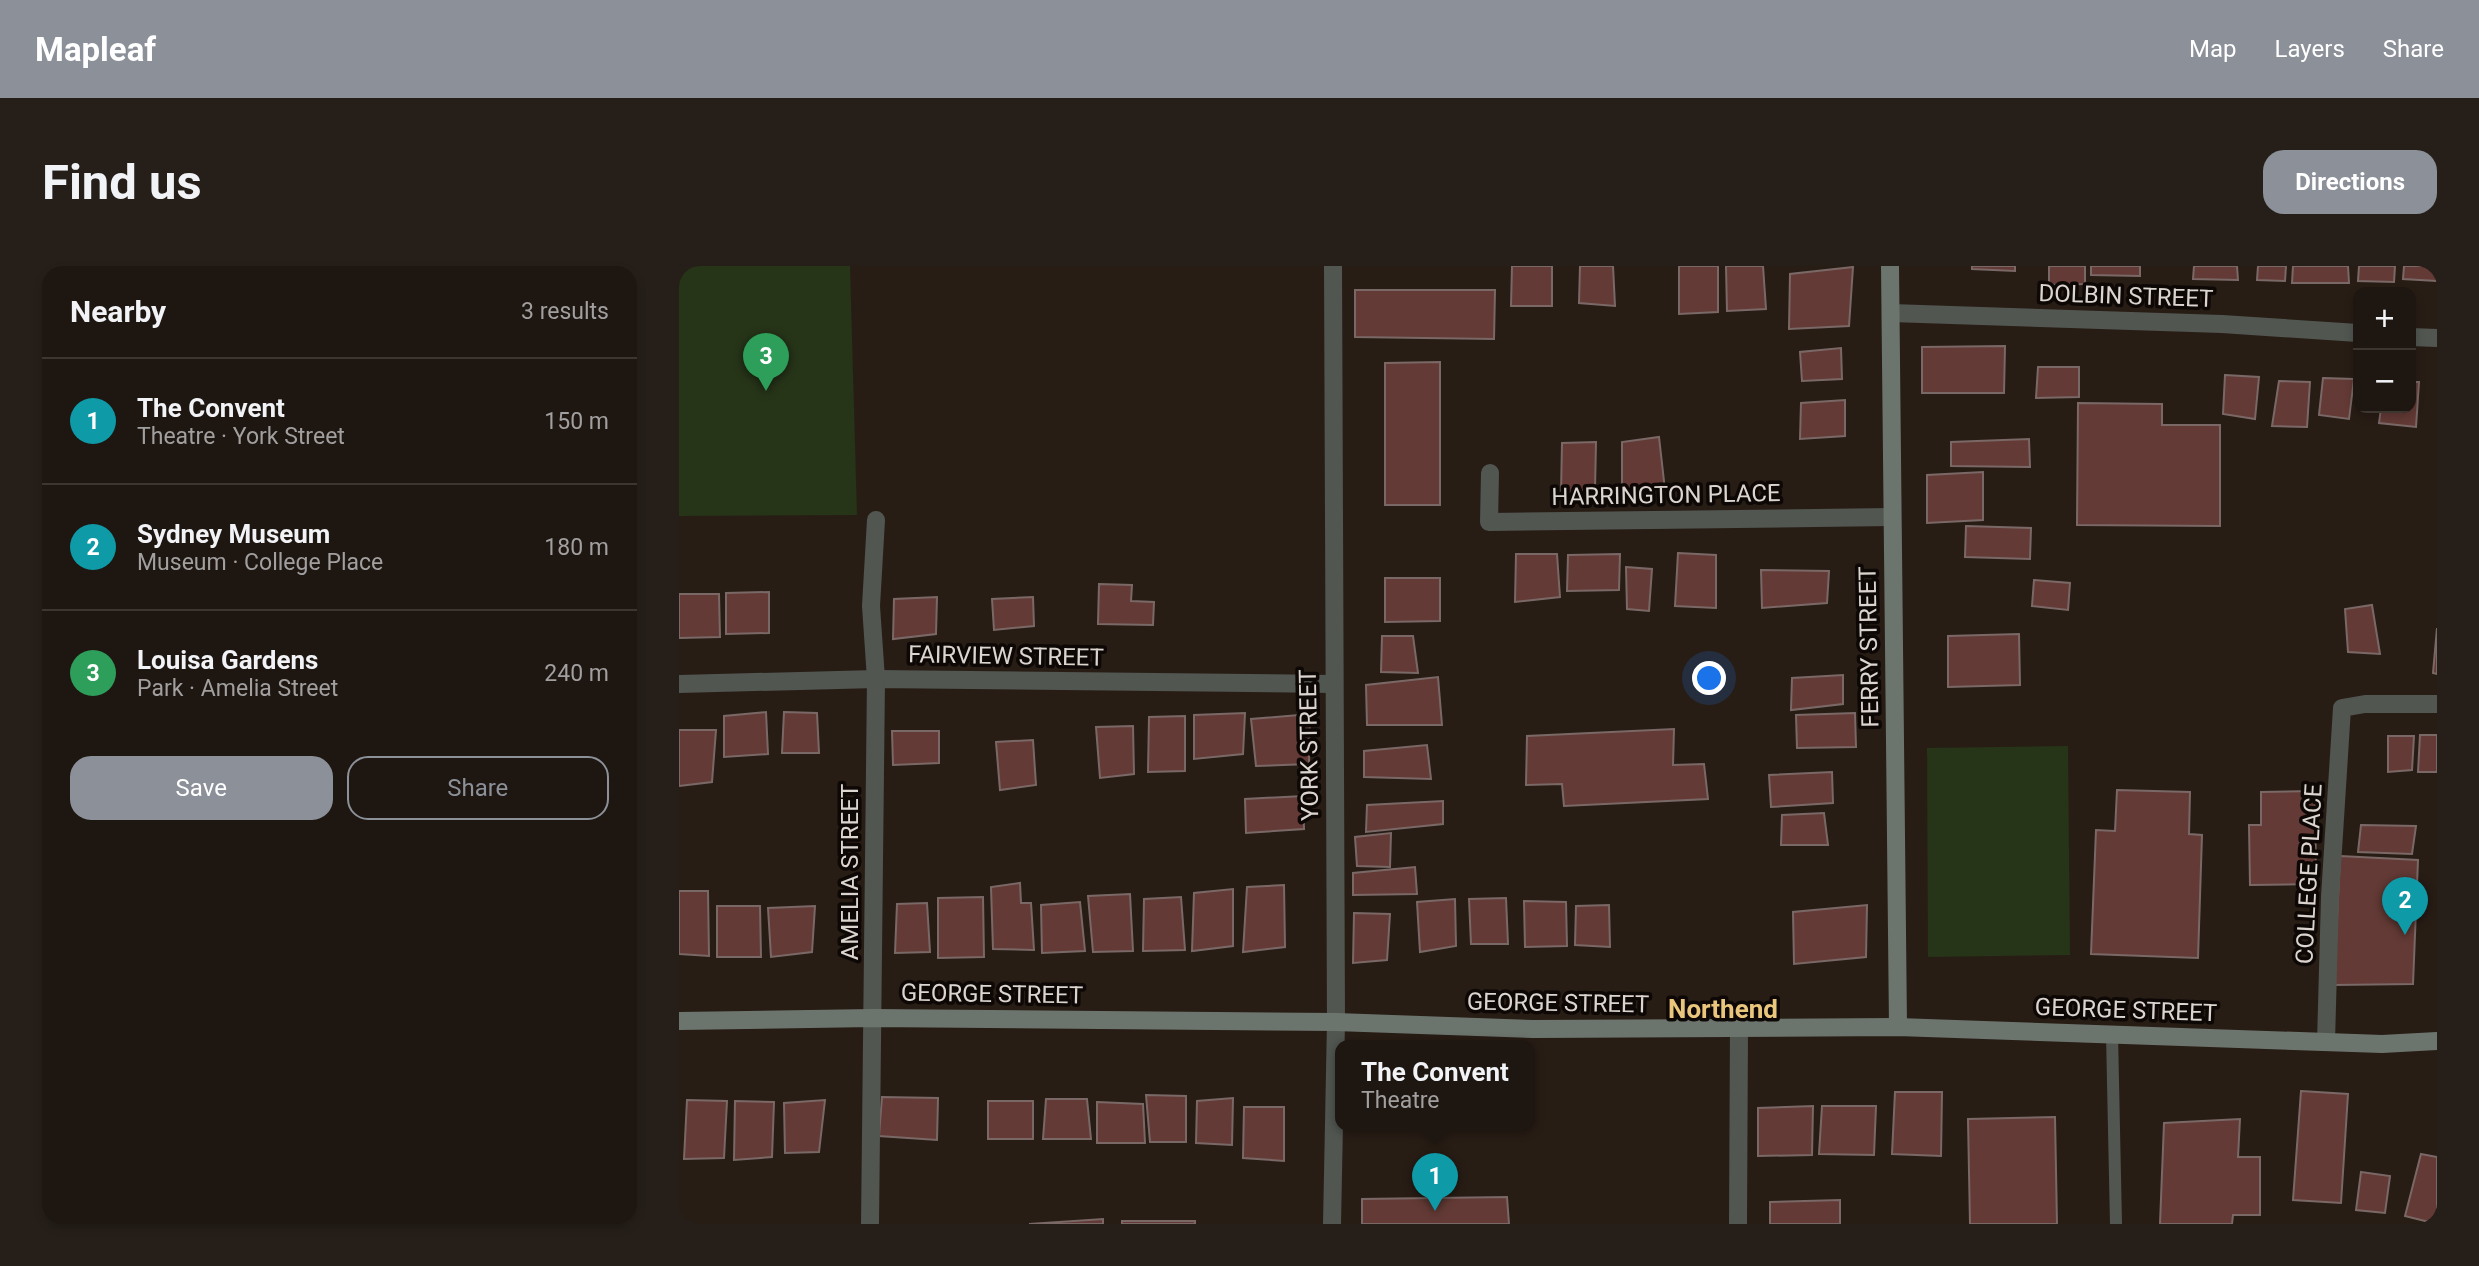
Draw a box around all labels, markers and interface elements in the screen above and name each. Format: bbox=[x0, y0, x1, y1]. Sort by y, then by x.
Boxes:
text: Mapleaf bbox=[35, 30, 156, 69]
text: Map bbox=[2189, 35, 2237, 63]
text: Layers bbox=[2275, 35, 2345, 63]
text: Share bbox=[2383, 35, 2444, 63]
button: Directions bbox=[2263, 150, 2437, 214]
text: Find us bbox=[42, 154, 202, 211]
street label: DOLBIN STREET bbox=[2038, 279, 2214, 313]
map controls bbox=[2353, 287, 2416, 413]
button: + bbox=[2353, 287, 2416, 350]
text: Nearby bbox=[70, 294, 166, 329]
text: 3 results bbox=[521, 298, 609, 325]
pin: 3 bbox=[743, 333, 789, 391]
button: − bbox=[2353, 350, 2416, 413]
text: The Convent bbox=[137, 393, 285, 423]
text: 1 bbox=[86, 408, 100, 435]
text: 150 m bbox=[544, 408, 609, 435]
text: Theatre · York Street bbox=[137, 423, 345, 450]
street label: HARRINGTON PLACE bbox=[1551, 479, 1781, 511]
text: Sydney Museum bbox=[137, 519, 330, 549]
text: 2 bbox=[86, 534, 100, 561]
text: 180 m bbox=[544, 534, 609, 561]
text: Museum · College Place bbox=[137, 549, 383, 576]
street label: FERRY STREET bbox=[1854, 566, 1884, 728]
street label: FAIRVIEW STREET bbox=[908, 640, 1104, 672]
text: Louisa Gardens bbox=[137, 645, 318, 675]
text: 3 bbox=[86, 660, 100, 687]
text: 240 m bbox=[544, 660, 609, 687]
your location bbox=[1692, 661, 1726, 695]
street label: YORK STREET bbox=[1294, 669, 1324, 821]
text: Park · Amelia Street bbox=[137, 675, 338, 702]
button: Save bbox=[70, 756, 333, 820]
button: Share bbox=[347, 756, 609, 820]
street label: COLLEGE PLACE bbox=[2290, 783, 2328, 965]
street label: AMELIA STREET bbox=[836, 784, 864, 960]
pin: 2 bbox=[2382, 877, 2428, 935]
street label: GEORGE STREET bbox=[901, 978, 1083, 1010]
street label: GEORGE STREET bbox=[1467, 987, 1649, 1019]
street label: GEORGE STREET bbox=[2034, 993, 2218, 1027]
district label: Northend bbox=[1668, 994, 1778, 1024]
popup bbox=[1335, 1040, 1535, 1131]
text: The Convent bbox=[1361, 1057, 1509, 1087]
text: Theatre bbox=[1361, 1087, 1439, 1114]
pin: 1 bbox=[1412, 1153, 1458, 1211]

